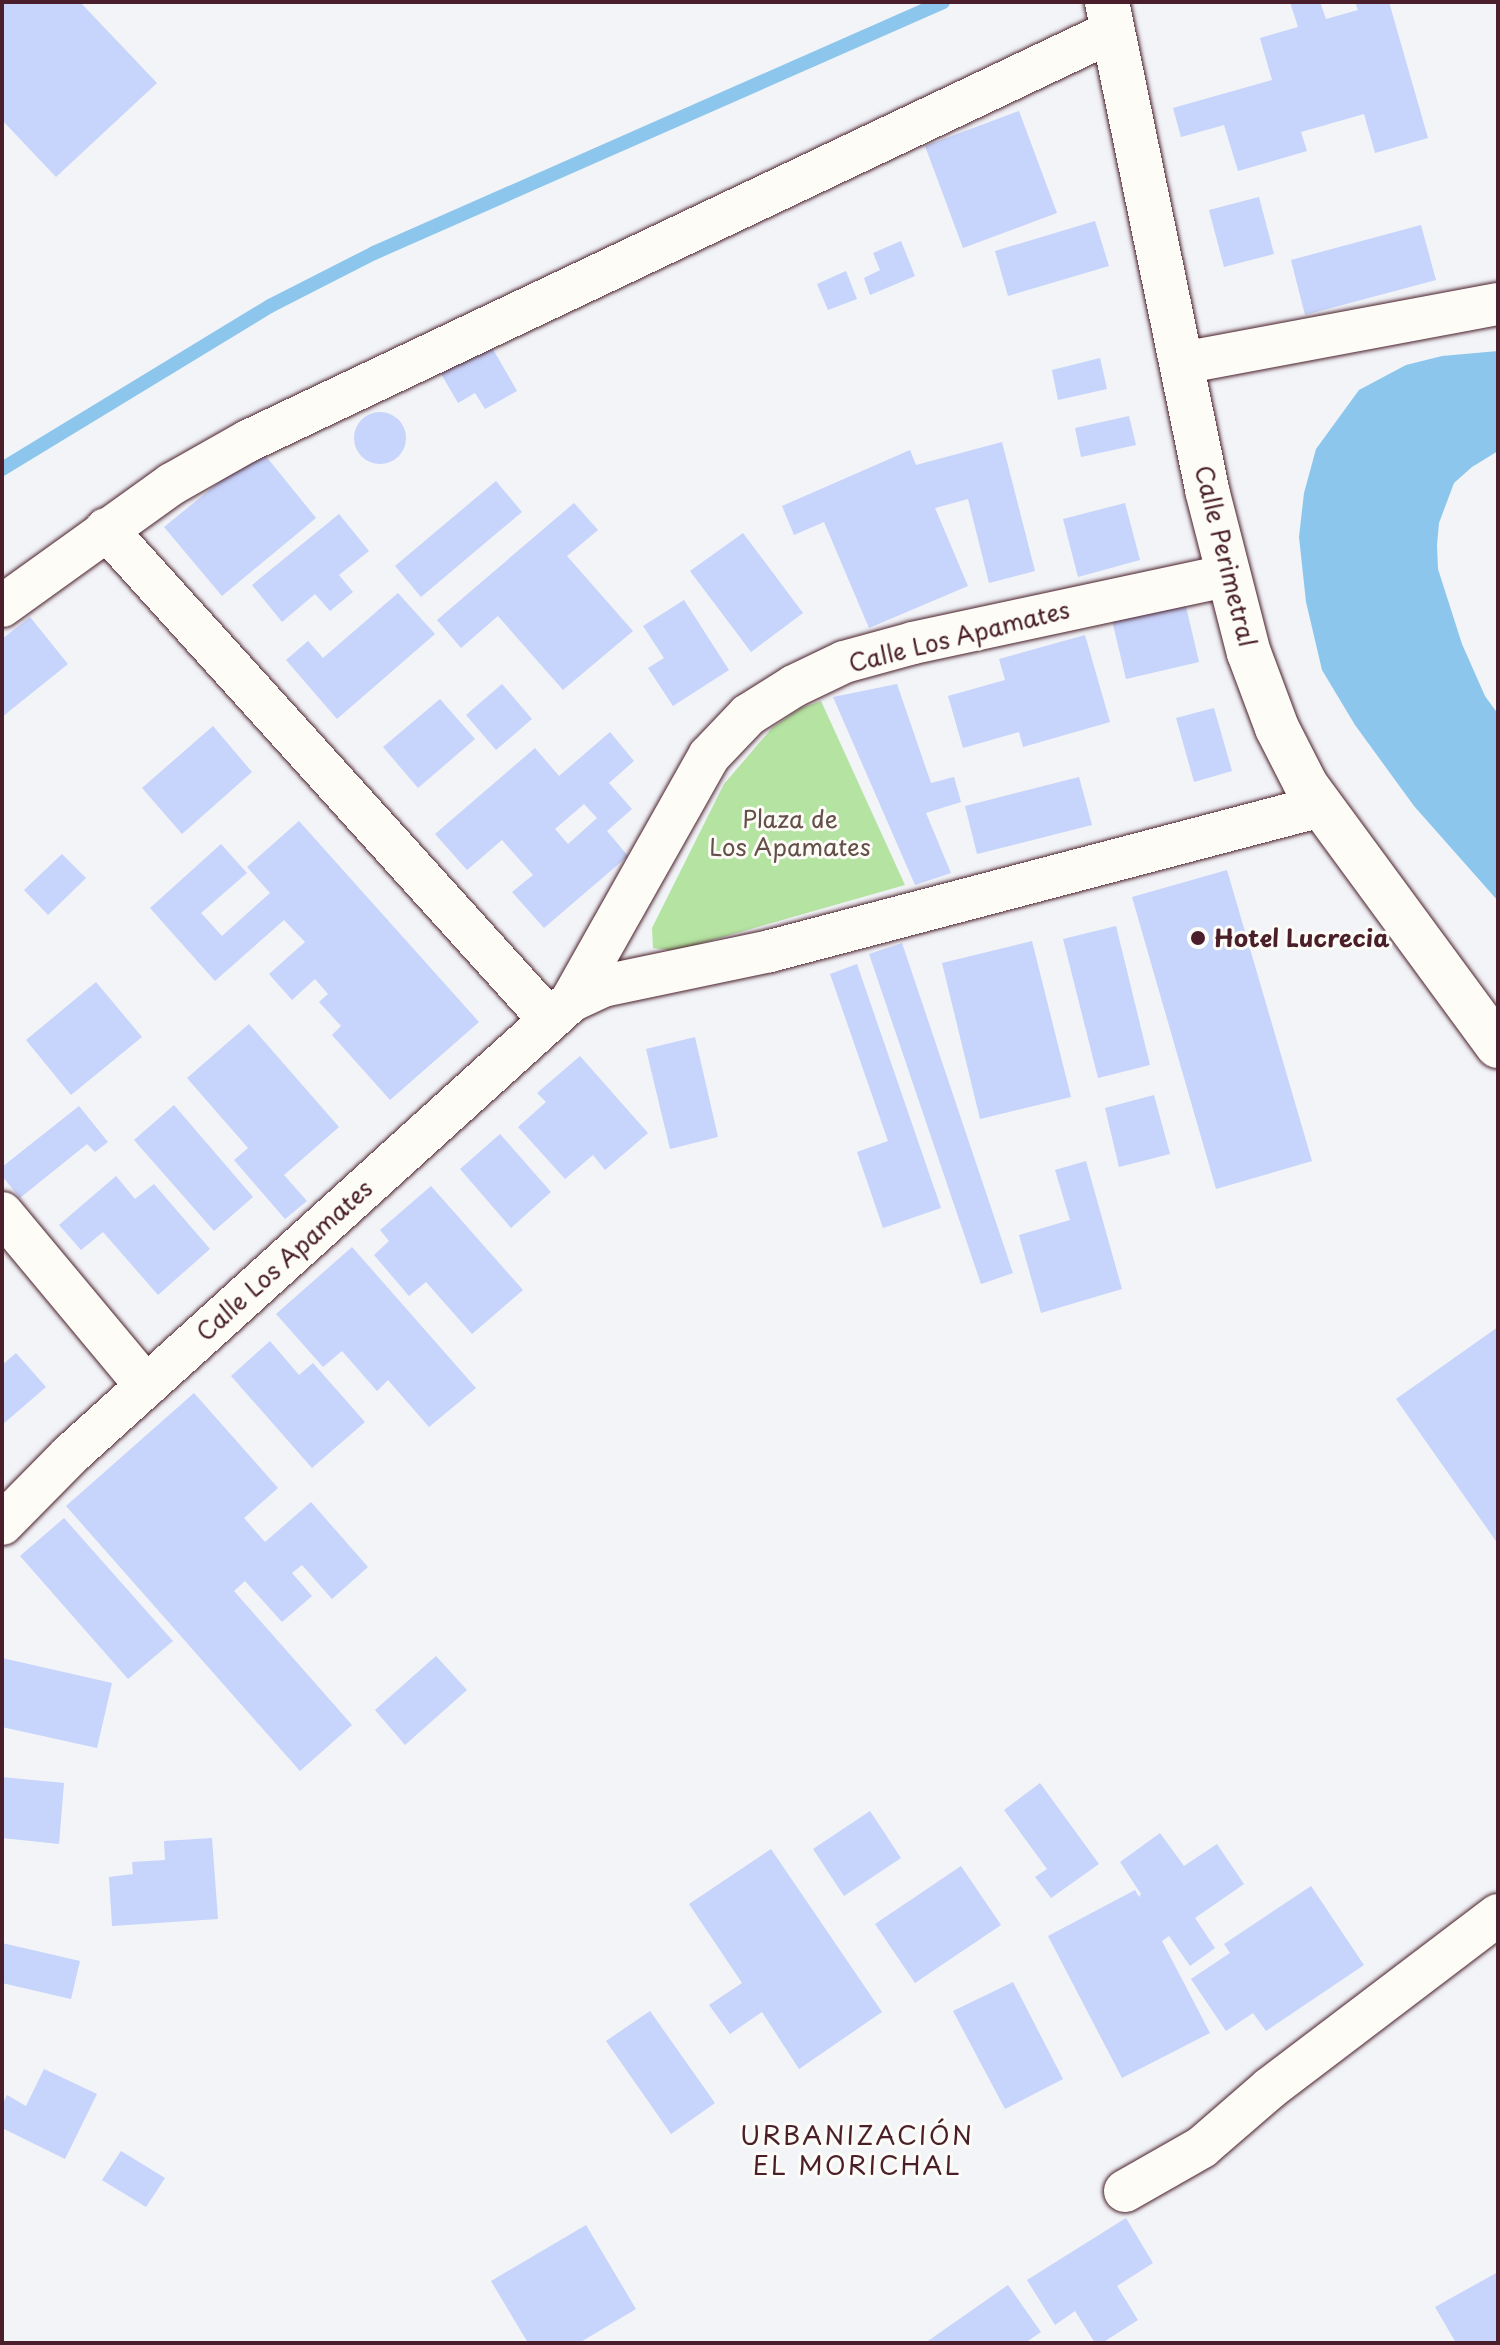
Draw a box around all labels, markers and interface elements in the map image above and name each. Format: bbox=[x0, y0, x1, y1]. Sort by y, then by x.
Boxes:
street label: Calle Perimetral bbox=[1190, 463, 1262, 649]
street label: Calle Los Apamates bbox=[844, 594, 1074, 678]
park label: Plaza de Los Apamates bbox=[708, 805, 872, 861]
place label: Hotel Lucrecia bbox=[1214, 924, 1390, 952]
marker: Hotel Lucrecia bbox=[1189, 929, 1207, 947]
street label: Calle Los Apamates bbox=[189, 1172, 379, 1348]
district label: URBANIZACIÓN EL MORICHAL bbox=[741, 2119, 973, 2180]

